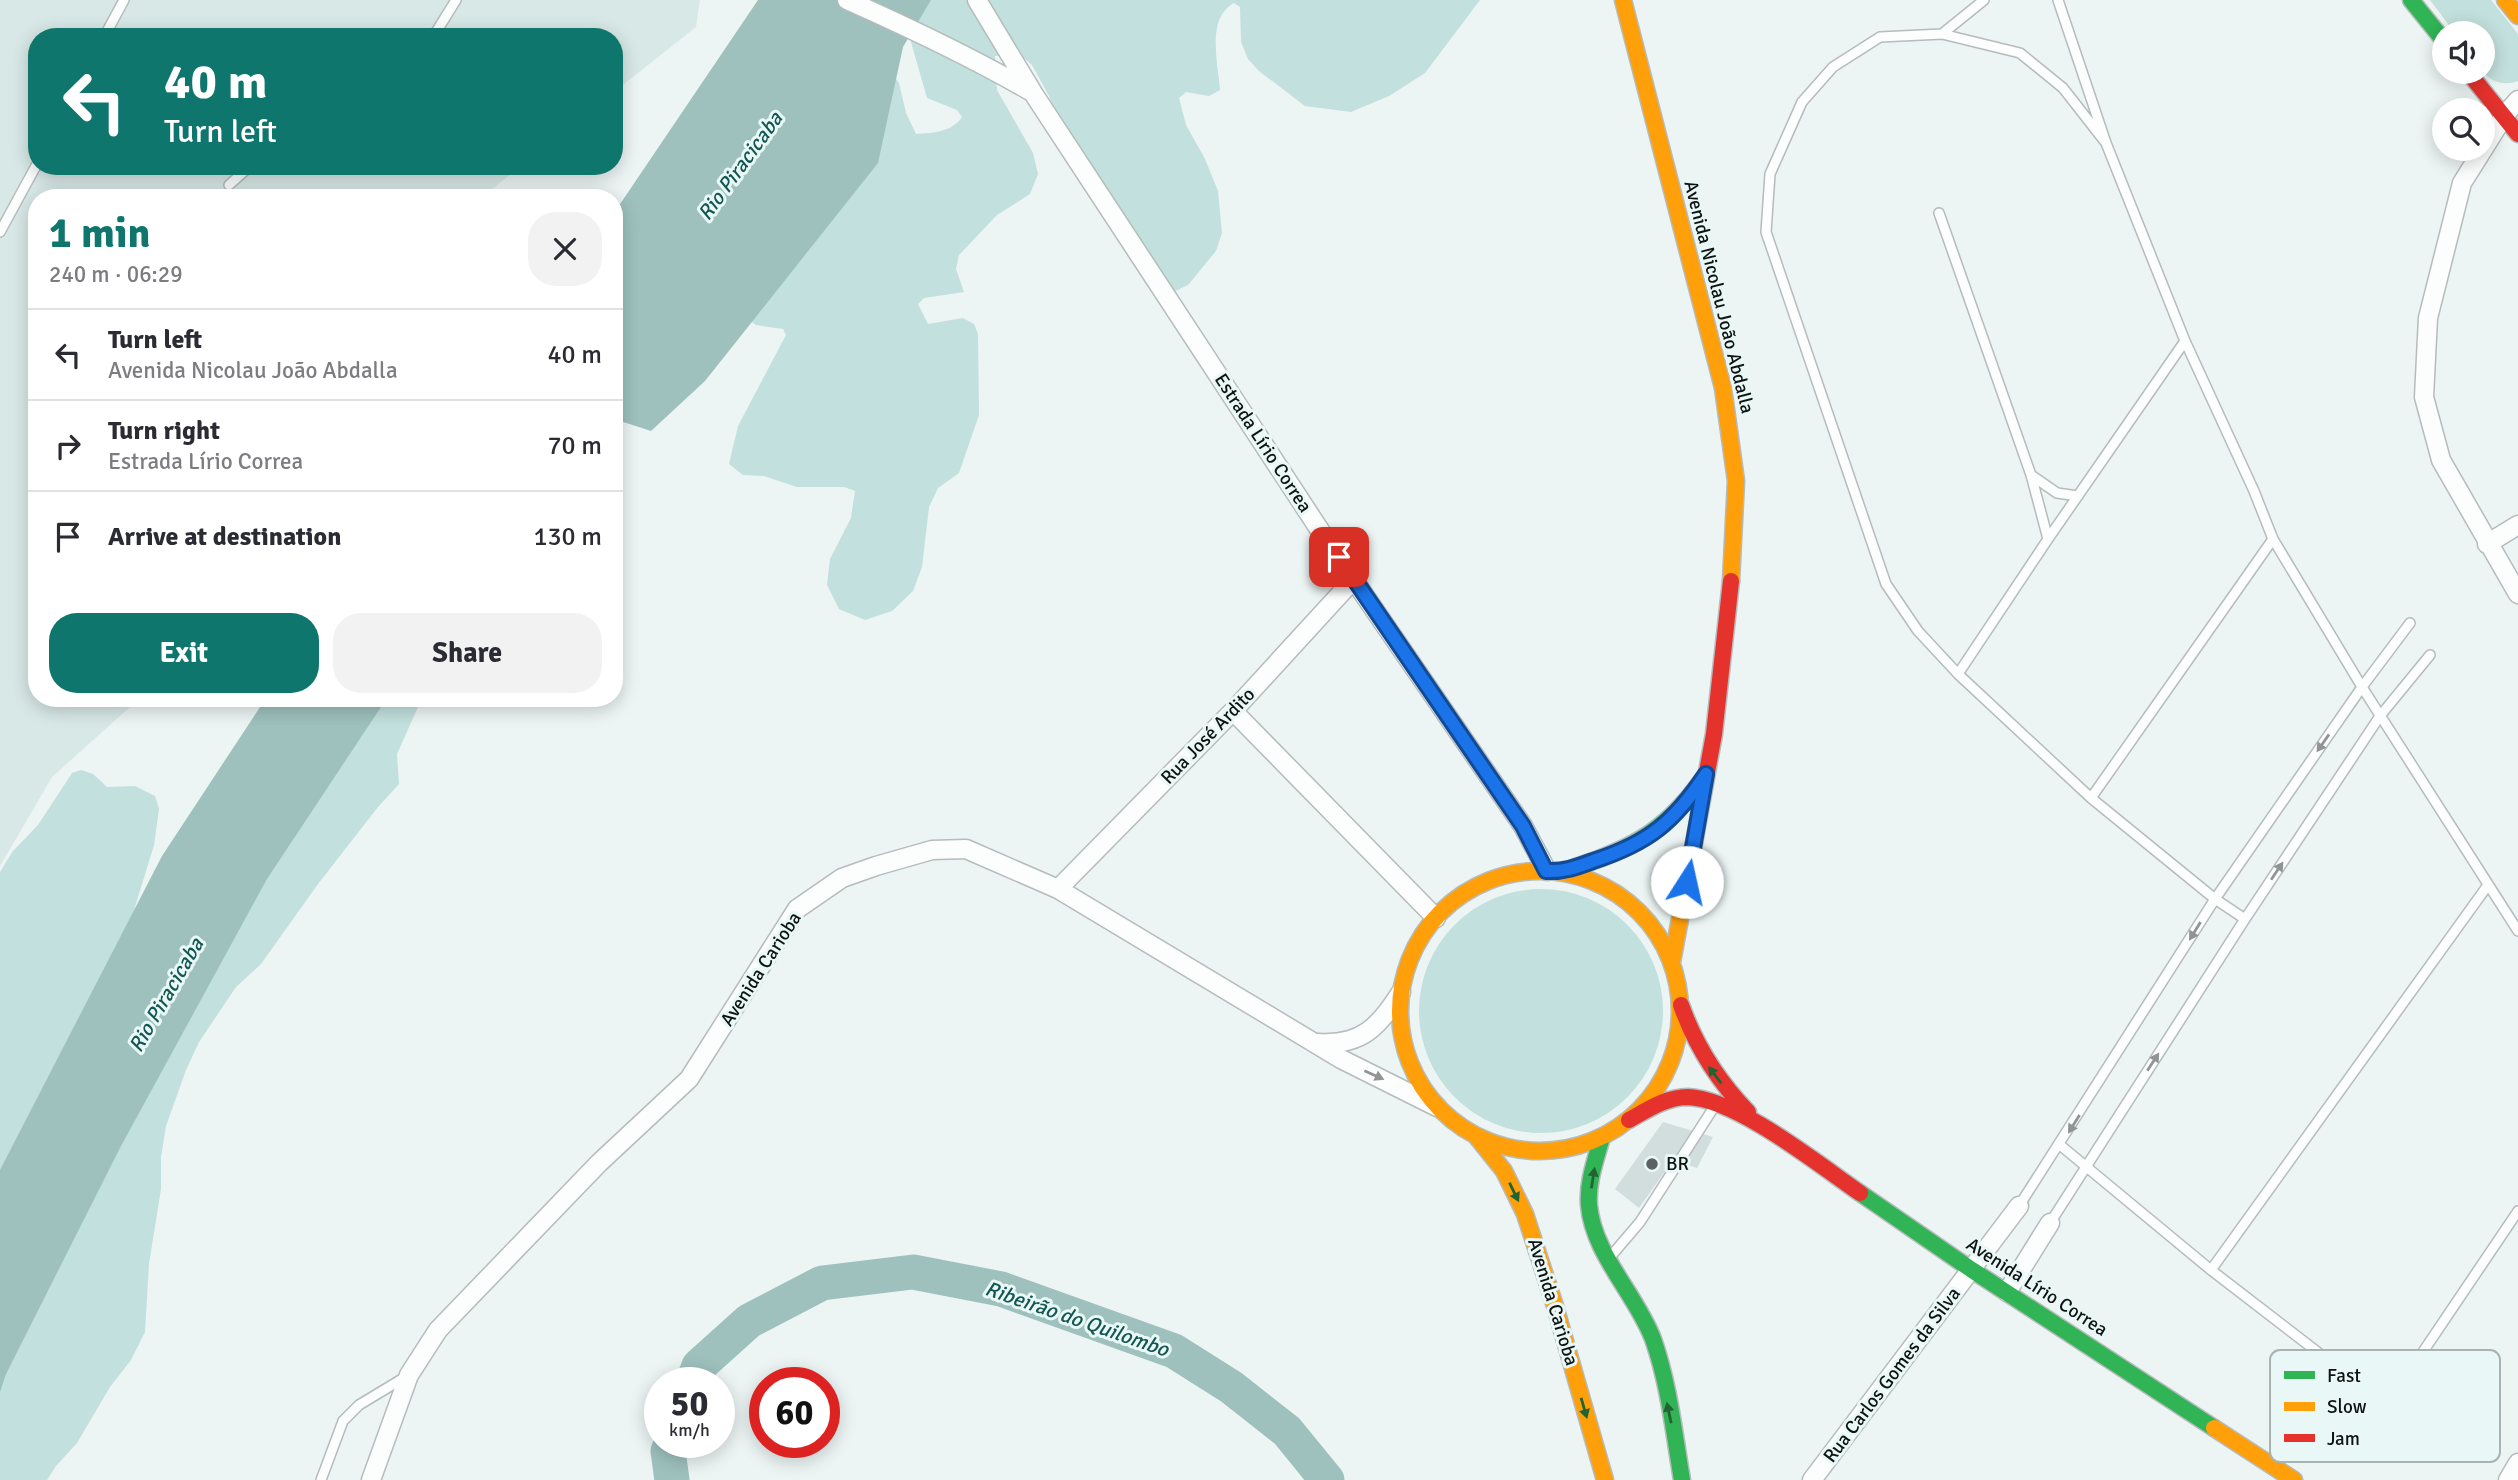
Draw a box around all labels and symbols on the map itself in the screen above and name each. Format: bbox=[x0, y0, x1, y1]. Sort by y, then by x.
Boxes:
water label: Rio Piracicaba bbox=[692, 106, 789, 225]
street label: Avenida Nicolau João Abdalla bbox=[1678, 178, 1760, 416]
street label: Estrada Lírio Correa bbox=[1209, 369, 1317, 517]
pin bbox=[1309, 527, 1369, 587]
street label: Rua José Ardito bbox=[1156, 682, 1260, 789]
one-way arrow bbox=[2316, 734, 2330, 752]
position arrow bbox=[1650, 845, 1724, 919]
one-way arrow bbox=[2270, 862, 2284, 880]
street label: Avenida Carioba bbox=[715, 907, 807, 1031]
one-way arrow bbox=[2188, 921, 2201, 941]
water label: Rio Piracicaba bbox=[123, 932, 210, 1057]
one-way arrow bbox=[2146, 1052, 2159, 1071]
one-way arrow bbox=[1708, 1066, 1722, 1084]
one-way arrow bbox=[1364, 1070, 1385, 1081]
one-way arrow bbox=[2067, 1114, 2080, 1133]
place label: BR bbox=[1666, 1152, 1689, 1176]
marker: BR bbox=[1644, 1156, 1660, 1172]
one-way arrow bbox=[1588, 1167, 1599, 1189]
one-way arrow bbox=[1509, 1182, 1520, 1202]
street label: Avenida Lírio Correa bbox=[1962, 1232, 2112, 1342]
street label: Avenida Carioba bbox=[1522, 1236, 1584, 1368]
water label: Ribeirão do Quilombo bbox=[982, 1275, 1173, 1363]
street label: Rua Carlos Gomes da Silva bbox=[1818, 1283, 1966, 1467]
legend bbox=[2270, 1350, 2500, 1462]
text: Fast bbox=[2327, 1364, 2361, 1388]
speed limit sign: 60 bbox=[749, 1367, 840, 1458]
text: Slow bbox=[2327, 1395, 2367, 1419]
one-way arrow bbox=[1580, 1398, 1590, 1419]
one-way arrow bbox=[1664, 1402, 1675, 1424]
text: Jam bbox=[2327, 1427, 2360, 1451]

